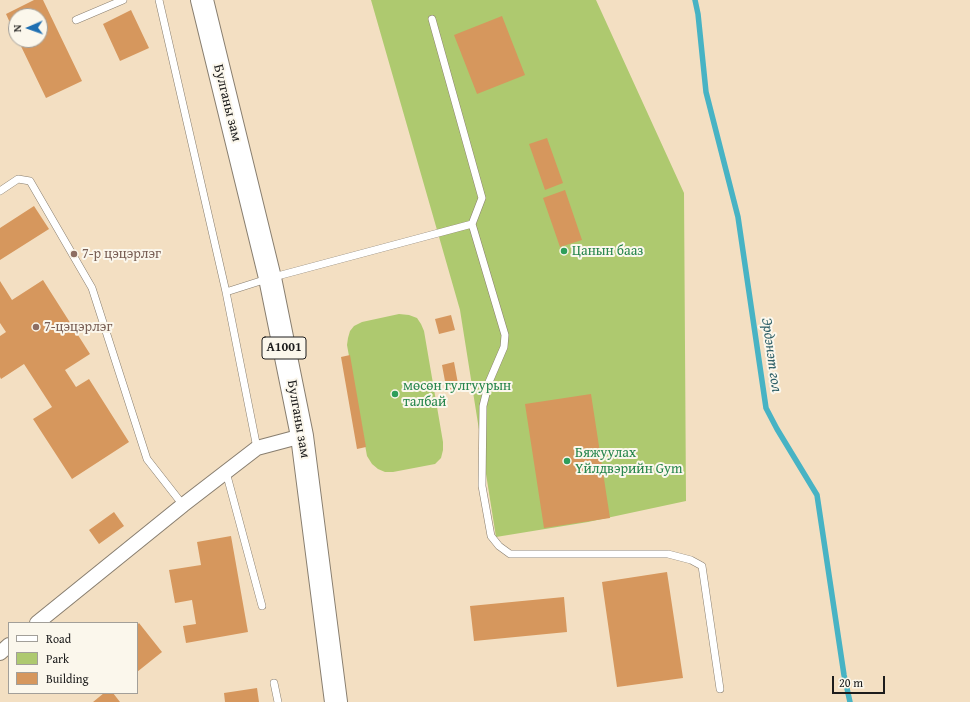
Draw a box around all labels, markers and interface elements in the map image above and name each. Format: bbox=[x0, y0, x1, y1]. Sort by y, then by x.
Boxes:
north arrow bbox=[8, 8, 48, 48]
text: N bbox=[9, 24, 25, 32]
street label: Булганы зам bbox=[209, 63, 245, 143]
place label: Цанын бааз bbox=[572, 243, 643, 259]
place label: 7-р цэцэрлэг bbox=[82, 246, 161, 262]
marker: Цанын бааз bbox=[559, 246, 569, 256]
marker: 7-р цэцэрлэг bbox=[69, 249, 79, 259]
water label: Эрдэнэт гол bbox=[757, 317, 785, 393]
place label: 7-цэцэрлэг bbox=[44, 319, 112, 335]
marker: 7-цэцэрлэг bbox=[31, 322, 41, 332]
road number: A1001 bbox=[262, 337, 306, 359]
place label: мөсөн гулгуурын талбай bbox=[403, 378, 511, 410]
street label: Булганы зам bbox=[283, 379, 313, 459]
marker: мөсөн гулгуурын талбай bbox=[390, 389, 400, 399]
place label: Бяжуулах Үйлдвэрийн Gym bbox=[575, 445, 683, 478]
marker: Бяжуулах Үйлдвэрийн Gym bbox=[562, 456, 572, 466]
legend bbox=[8, 622, 138, 694]
text: Road bbox=[46, 630, 71, 647]
text: Park bbox=[46, 650, 69, 667]
scale bar bbox=[834, 668, 887, 694]
text: Building bbox=[46, 670, 89, 687]
text: 20 m bbox=[839, 674, 863, 691]

